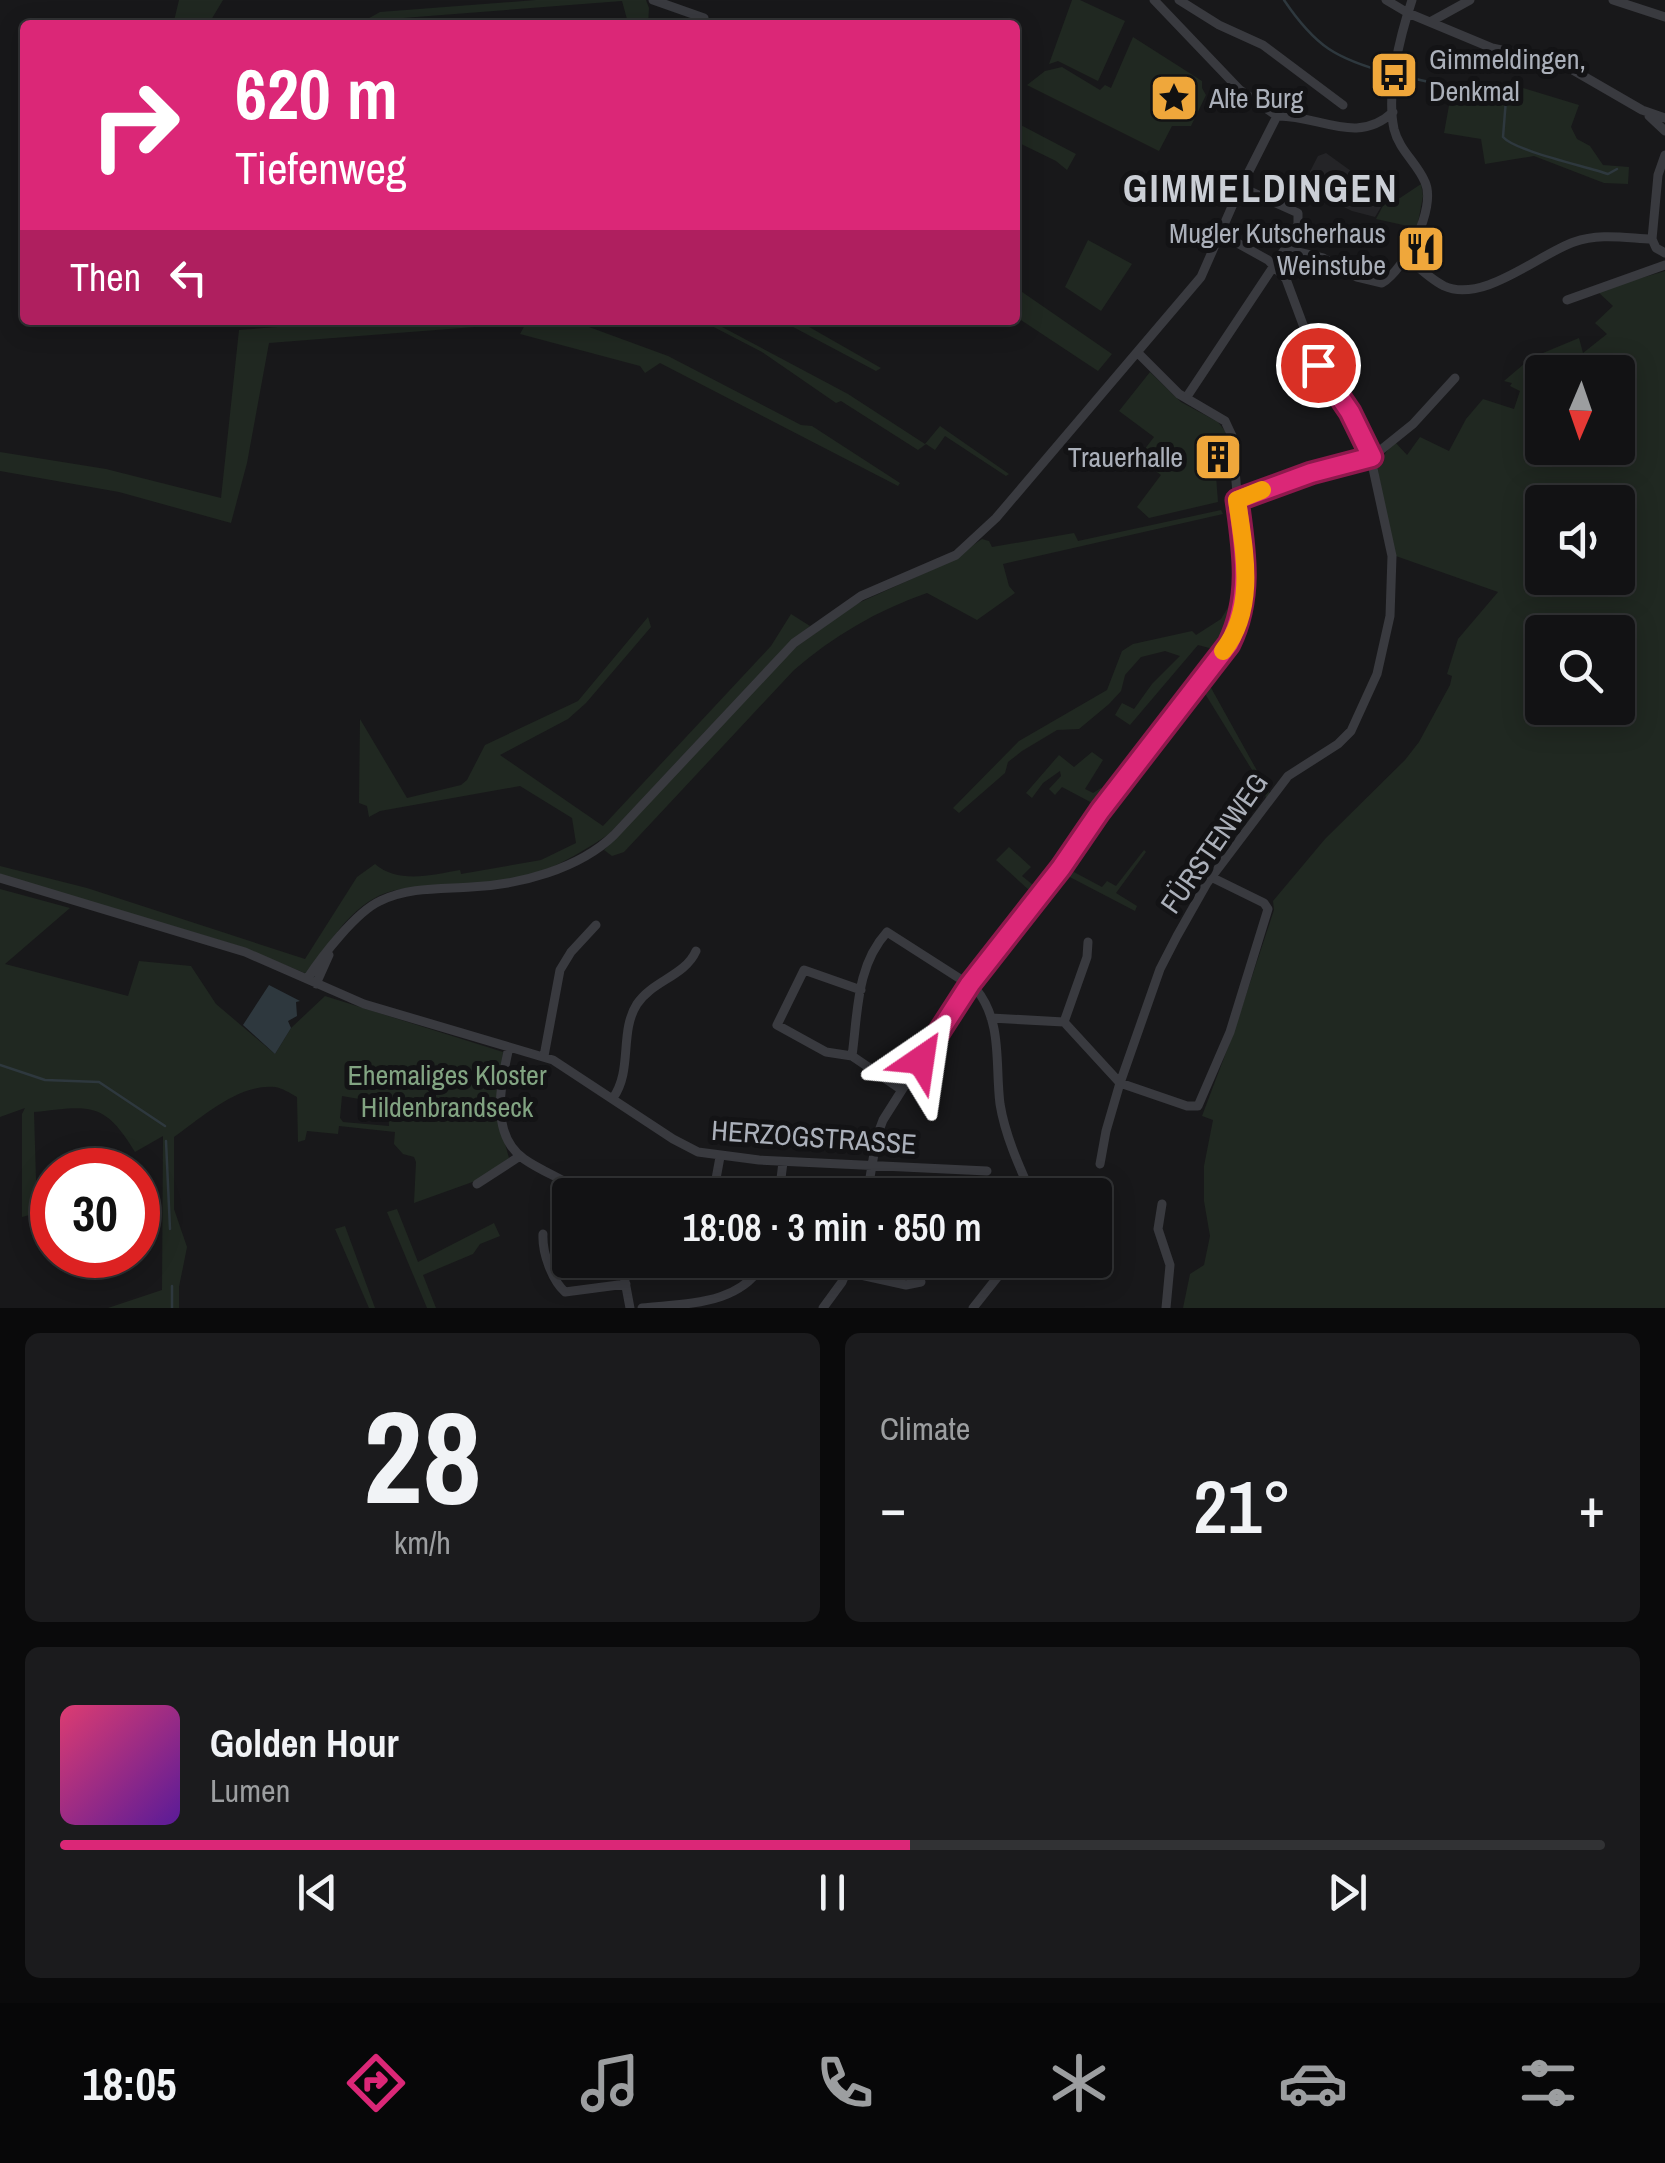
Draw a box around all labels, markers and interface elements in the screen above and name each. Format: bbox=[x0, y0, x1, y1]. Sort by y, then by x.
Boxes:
place label: Gimmeldingen, Denkmal bbox=[1429, 40, 1586, 110]
text: 620 m bbox=[235, 47, 398, 141]
bus stop icon: Gimmeldingen, Denkmal bbox=[1368, 49, 1420, 101]
icon: right bbox=[70, 60, 200, 190]
place icon: Alte Burg bbox=[1148, 72, 1200, 124]
place label: Alte Burg bbox=[1208, 79, 1304, 117]
text: Tiefenweg bbox=[235, 137, 407, 198]
district label: GIMMELDINGEN bbox=[1123, 163, 1399, 214]
place label: Mugler Kutscherhaus Weinstube bbox=[1169, 214, 1386, 284]
restaurant icon: Mugler Kutscherhaus Weinstube bbox=[1395, 223, 1447, 275]
icon: left bbox=[161, 250, 216, 305]
text: Then bbox=[70, 252, 141, 303]
pin bbox=[1276, 323, 1361, 408]
icon: arrive bbox=[1291, 338, 1346, 393]
north arrow bbox=[1525, 355, 1635, 465]
map controls bbox=[1525, 355, 1635, 725]
building icon: Trauerhalle bbox=[1192, 431, 1244, 483]
place label: Trauerhalle bbox=[1068, 438, 1183, 476]
button: sound bbox=[1525, 485, 1635, 595]
button: search bbox=[1525, 615, 1635, 725]
street label: FÜRSTENWEG bbox=[1152, 765, 1276, 921]
position arrow bbox=[869, 1008, 973, 1112]
park label: Ehemaliges Kloster Hildenbrandseck bbox=[347, 1056, 547, 1126]
street label: HERZOGSTRASSE bbox=[710, 1111, 918, 1163]
speed limit sign: 30 bbox=[30, 1148, 160, 1278]
text: 18:08 · 3 min · 850 m bbox=[682, 1202, 982, 1253]
text: 28 bbox=[363, 1368, 482, 1544]
text: Climate bbox=[880, 1407, 970, 1450]
text: 21° bbox=[1193, 1455, 1292, 1556]
text: − bbox=[880, 1470, 906, 1544]
text: + bbox=[1579, 1470, 1605, 1544]
text: km/h bbox=[394, 1521, 451, 1564]
text: Golden Hour bbox=[210, 1718, 399, 1769]
text: Lumen bbox=[210, 1769, 290, 1812]
icon: previous bbox=[290, 1865, 345, 1920]
icon: pause bbox=[805, 1865, 860, 1920]
icon: next bbox=[1320, 1865, 1375, 1920]
icon: directions bbox=[341, 2048, 411, 2118]
icon: music bbox=[575, 2048, 645, 2118]
icon: phone bbox=[810, 2048, 880, 2118]
icon: climate bbox=[1044, 2048, 1114, 2118]
icon: car bbox=[1278, 2048, 1348, 2118]
icon: filters bbox=[1513, 2048, 1583, 2118]
text: 18:05 bbox=[82, 2053, 177, 2114]

